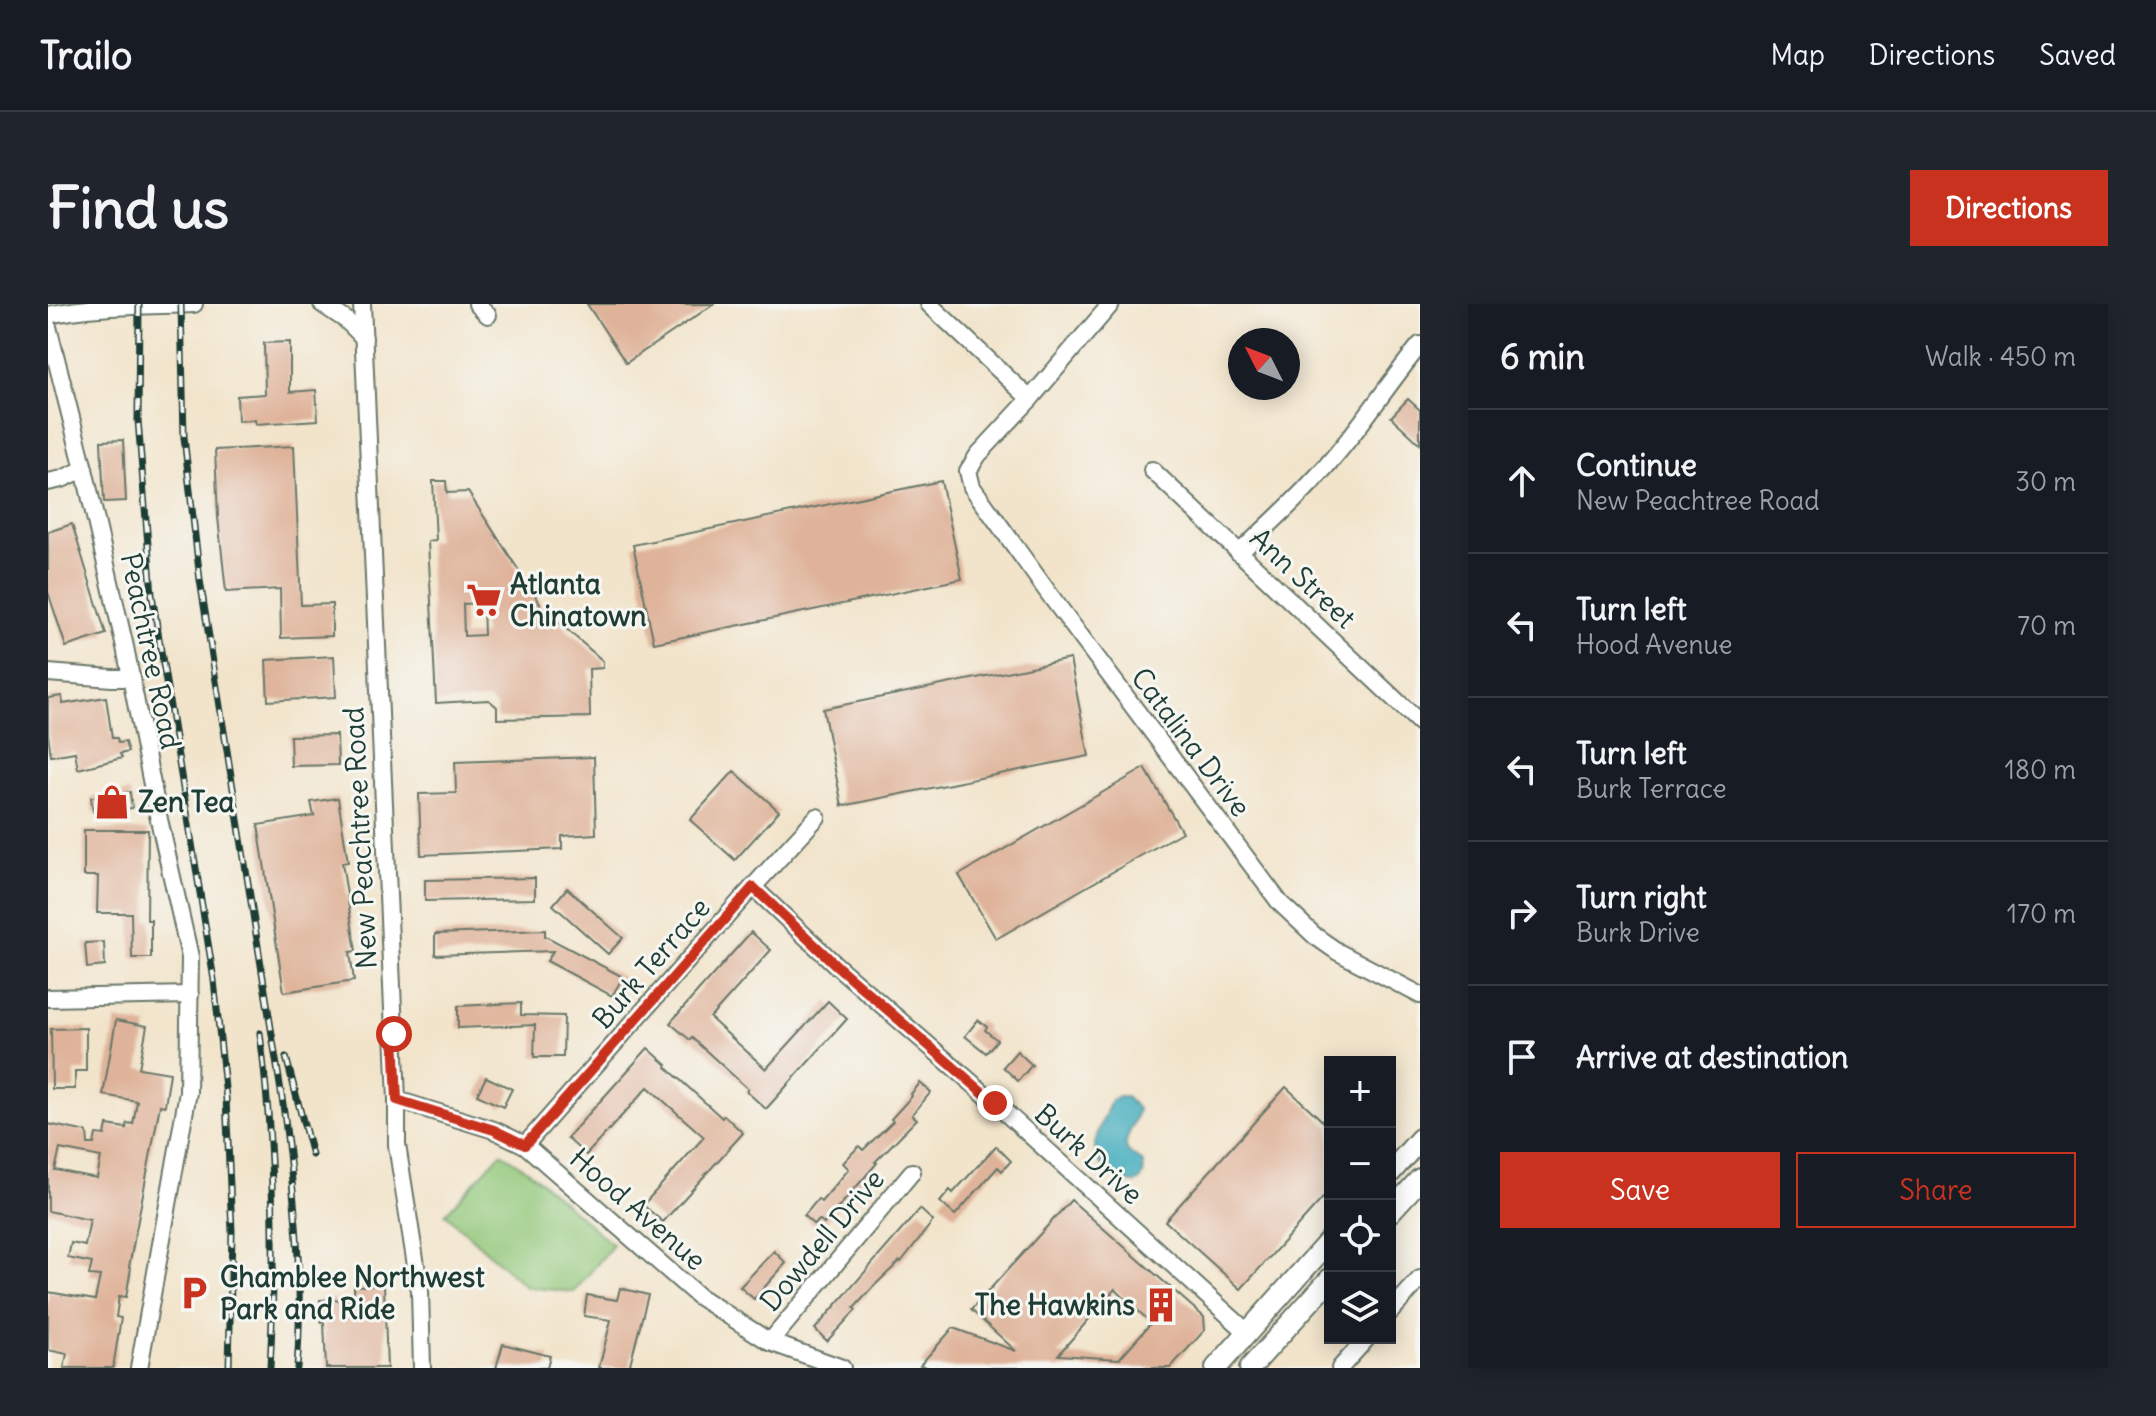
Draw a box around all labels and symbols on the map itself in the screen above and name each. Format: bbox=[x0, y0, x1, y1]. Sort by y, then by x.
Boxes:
north arrow bbox=[1228, 328, 1300, 400]
street label: Ann Street bbox=[1243, 520, 1363, 636]
street label: Peachtree Road bbox=[113, 550, 189, 752]
place label: Atlanta Chinatown bbox=[510, 566, 646, 634]
supermarket icon: Atlanta Chinatown bbox=[465, 581, 503, 619]
street label: Catalina Drive bbox=[1123, 660, 1259, 824]
street label: New Peachtree Road bbox=[335, 706, 385, 970]
shop icon: Zen Tea bbox=[93, 783, 131, 821]
place label: Zen Tea bbox=[138, 784, 235, 820]
street label: Burk Terrace bbox=[584, 890, 718, 1036]
route start bbox=[376, 1016, 412, 1052]
route end bbox=[977, 1085, 1013, 1121]
street label: Burk Drive bbox=[1027, 1096, 1151, 1212]
street label: Hood Avenue bbox=[563, 1140, 713, 1278]
street label: Dowdell Drive bbox=[752, 1162, 892, 1318]
place label: Chamblee Northwest Park and Ride bbox=[220, 1259, 485, 1327]
parking icon: Chamblee Northwest Park and Ride bbox=[175, 1274, 213, 1312]
building icon: The Hawkins bbox=[1142, 1286, 1180, 1324]
place label: The Hawkins bbox=[975, 1287, 1135, 1323]

